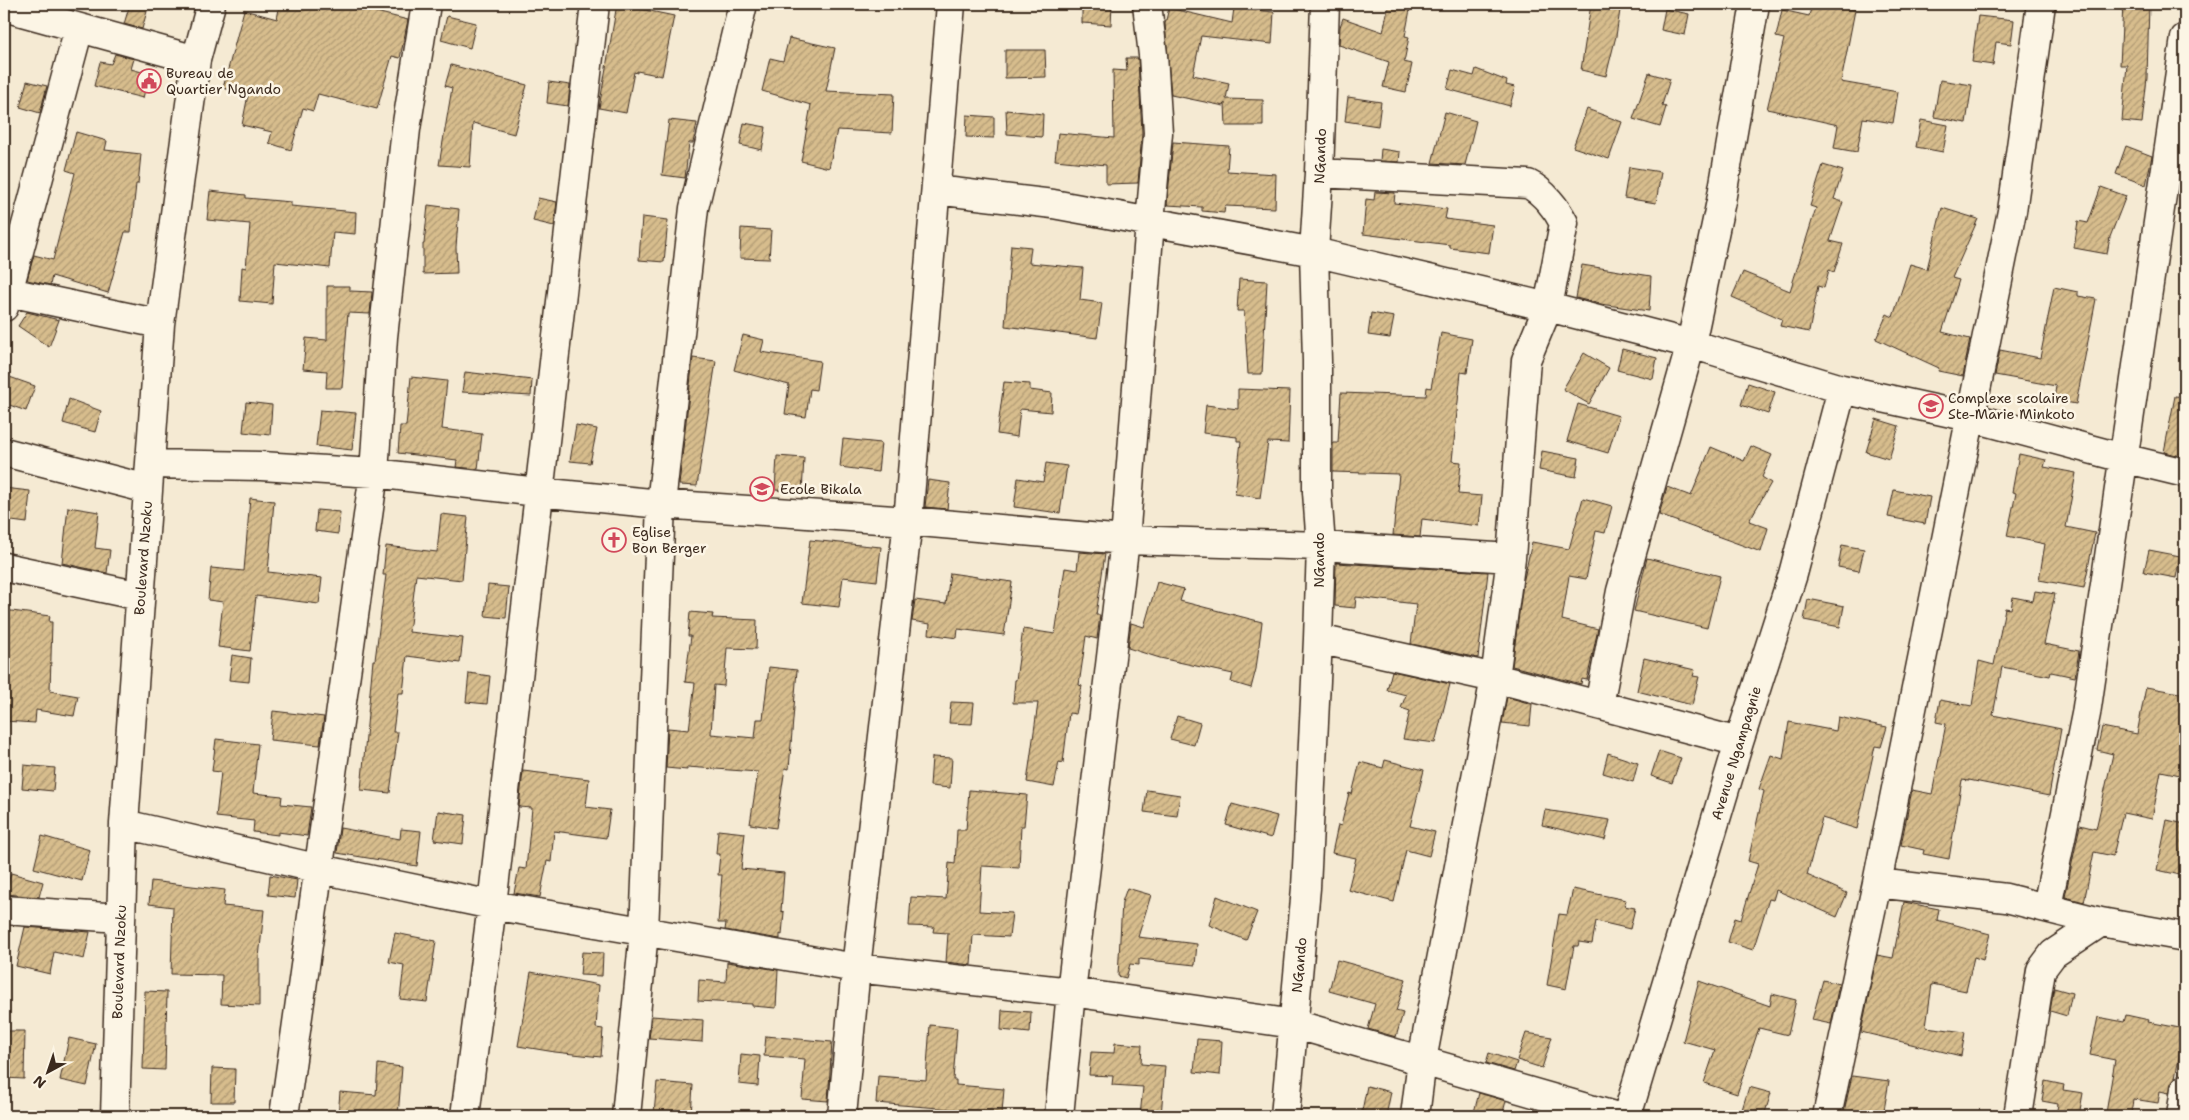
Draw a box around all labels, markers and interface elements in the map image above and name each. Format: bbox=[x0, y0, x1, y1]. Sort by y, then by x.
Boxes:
place label: Bureau de Quartier Ngando bbox=[166, 64, 281, 98]
public building icon: Bureau de Quartier Ngando bbox=[136, 68, 162, 94]
street label: NGando bbox=[1310, 128, 1330, 184]
place label: Complexe scolaire Ste-Marie Minkoto bbox=[1948, 389, 2075, 423]
school or university icon: Complexe scolaire Ste-Marie Minkoto bbox=[1918, 393, 1944, 419]
school or university icon: Ecole Bikala bbox=[749, 476, 775, 502]
place label: Ecole Bikala bbox=[780, 480, 862, 498]
street label: Boulevard Nzoku bbox=[130, 500, 156, 616]
place label: Eglise Bon Berger bbox=[632, 523, 707, 557]
church icon: Eglise Bon Berger bbox=[601, 527, 627, 553]
street label: NGando bbox=[1310, 532, 1328, 588]
street label: Avenue Ngampagnie bbox=[1707, 684, 1765, 822]
street label: Boulevard Nzoku bbox=[108, 905, 130, 1019]
street label: NGando bbox=[1288, 936, 1310, 994]
north arrow bbox=[22, 1048, 72, 1098]
text: N bbox=[30, 1071, 50, 1092]

